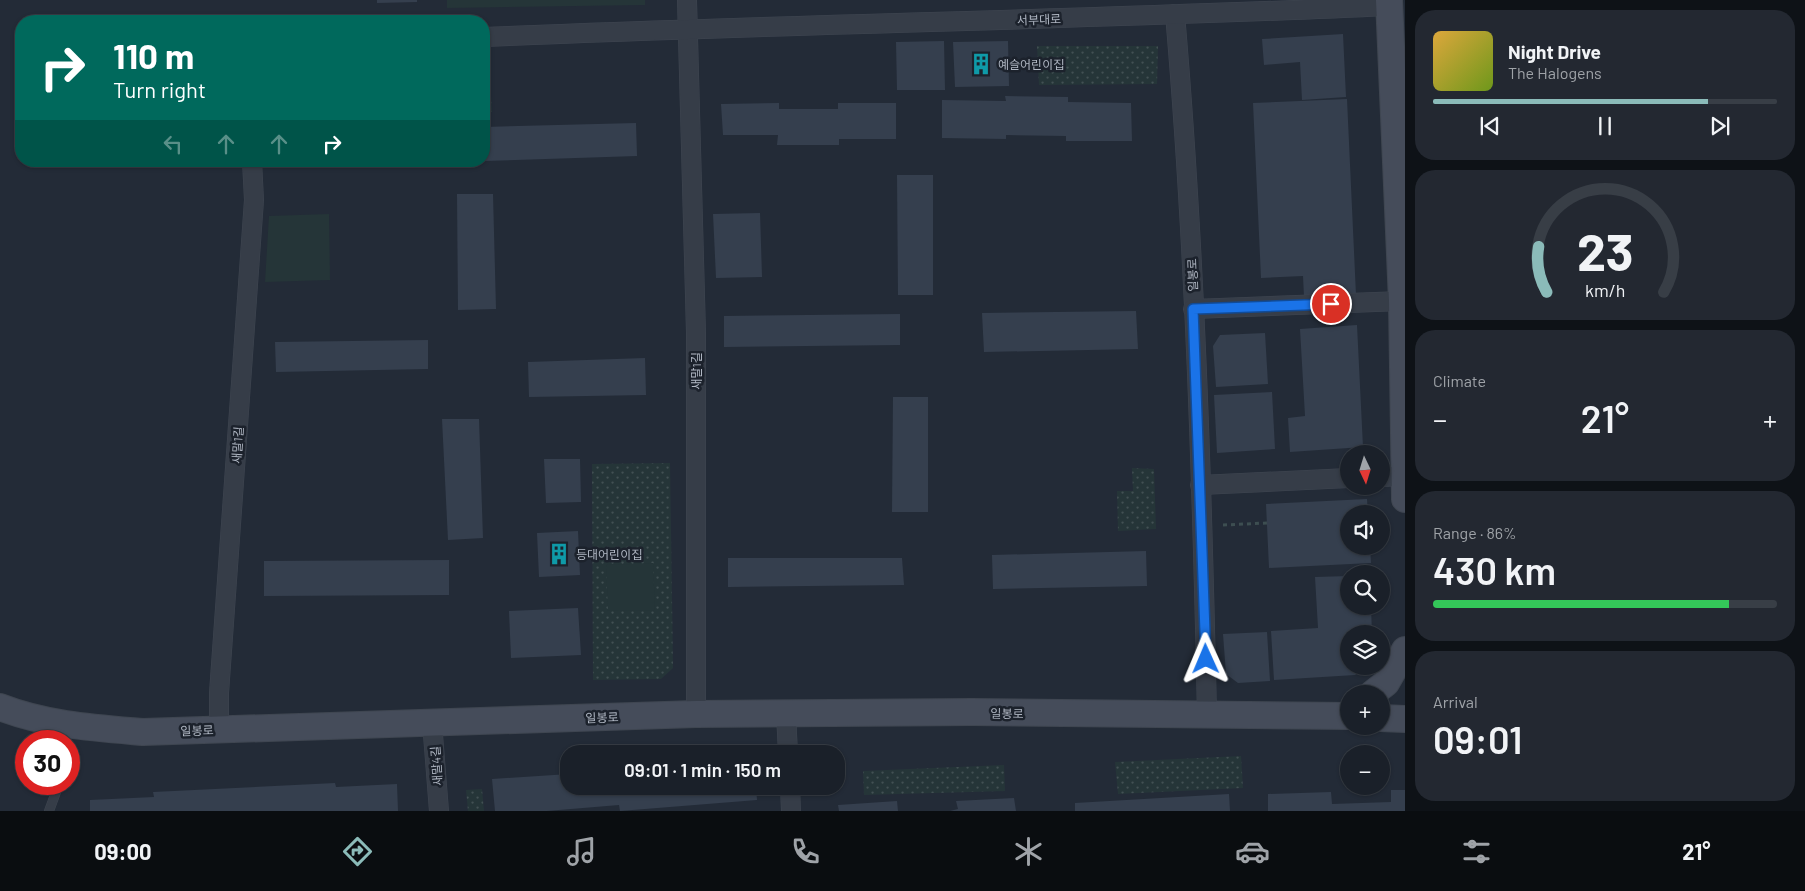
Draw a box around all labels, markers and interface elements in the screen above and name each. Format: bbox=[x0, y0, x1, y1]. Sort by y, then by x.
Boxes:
street label: 서부대로 bbox=[1017, 11, 1061, 27]
text: 110 m bbox=[113, 34, 194, 76]
icon: right bbox=[30, 35, 95, 100]
text: Night Drive bbox=[1508, 40, 1601, 63]
building icon: 예슬어린이집 bbox=[968, 51, 994, 77]
place label: 예슬어린이집 bbox=[998, 57, 1064, 71]
text: The Halogens bbox=[1508, 63, 1602, 82]
text: Turn right bbox=[113, 76, 206, 102]
icon: previous bbox=[1476, 112, 1504, 140]
icon: pause bbox=[1591, 112, 1619, 140]
icon: next bbox=[1706, 112, 1734, 140]
icon: left bbox=[159, 130, 187, 158]
icon: ahead bbox=[212, 130, 240, 158]
icon: ahead bbox=[265, 130, 293, 158]
icon: right bbox=[318, 130, 346, 158]
text: 23 bbox=[1577, 219, 1633, 281]
street label: 일봉로 bbox=[1184, 258, 1200, 292]
text: km/h bbox=[1585, 279, 1625, 301]
pin bbox=[1310, 283, 1352, 325]
icon: arrive bbox=[1317, 290, 1345, 318]
street label: 새말1길 bbox=[689, 352, 703, 390]
text: Climate bbox=[1433, 371, 1486, 390]
text: 21° bbox=[1581, 395, 1629, 441]
text: − bbox=[1433, 402, 1447, 436]
text: + bbox=[1763, 402, 1777, 436]
street label: 새말1길 bbox=[229, 426, 245, 464]
north arrow bbox=[1340, 445, 1390, 495]
map controls bbox=[1340, 445, 1390, 795]
button: sound bbox=[1340, 505, 1390, 555]
text: Range · 86% bbox=[1433, 523, 1517, 542]
building icon: 등대어린이집 bbox=[546, 541, 572, 567]
place label: 등대어린이집 bbox=[576, 547, 642, 561]
text: 430 km bbox=[1433, 547, 1556, 593]
button: search bbox=[1340, 565, 1390, 615]
button: layers bbox=[1340, 625, 1390, 675]
position arrow bbox=[1179, 632, 1231, 684]
button: + bbox=[1340, 685, 1390, 735]
text: Arrival bbox=[1433, 692, 1478, 711]
street label: 일봉로 bbox=[990, 706, 1024, 720]
street label: 일봉로 bbox=[585, 709, 619, 725]
text: 09:01 bbox=[1433, 716, 1522, 762]
street label: 일봉로 bbox=[180, 722, 214, 738]
speed limit sign: 30 bbox=[15, 730, 80, 795]
button: − bbox=[1340, 745, 1390, 795]
street label: 새말4길 bbox=[428, 746, 444, 786]
text: 09:01 · 1 min · 150 m bbox=[624, 758, 781, 781]
icon: directions bbox=[340, 834, 375, 869]
icon: music bbox=[564, 834, 599, 869]
icon: phone bbox=[788, 834, 823, 869]
icon: climate bbox=[1011, 834, 1046, 869]
icon: car bbox=[1235, 834, 1270, 869]
icon: filters bbox=[1459, 834, 1494, 869]
text: 09:00 bbox=[94, 838, 152, 864]
text: 21° bbox=[1682, 838, 1711, 864]

